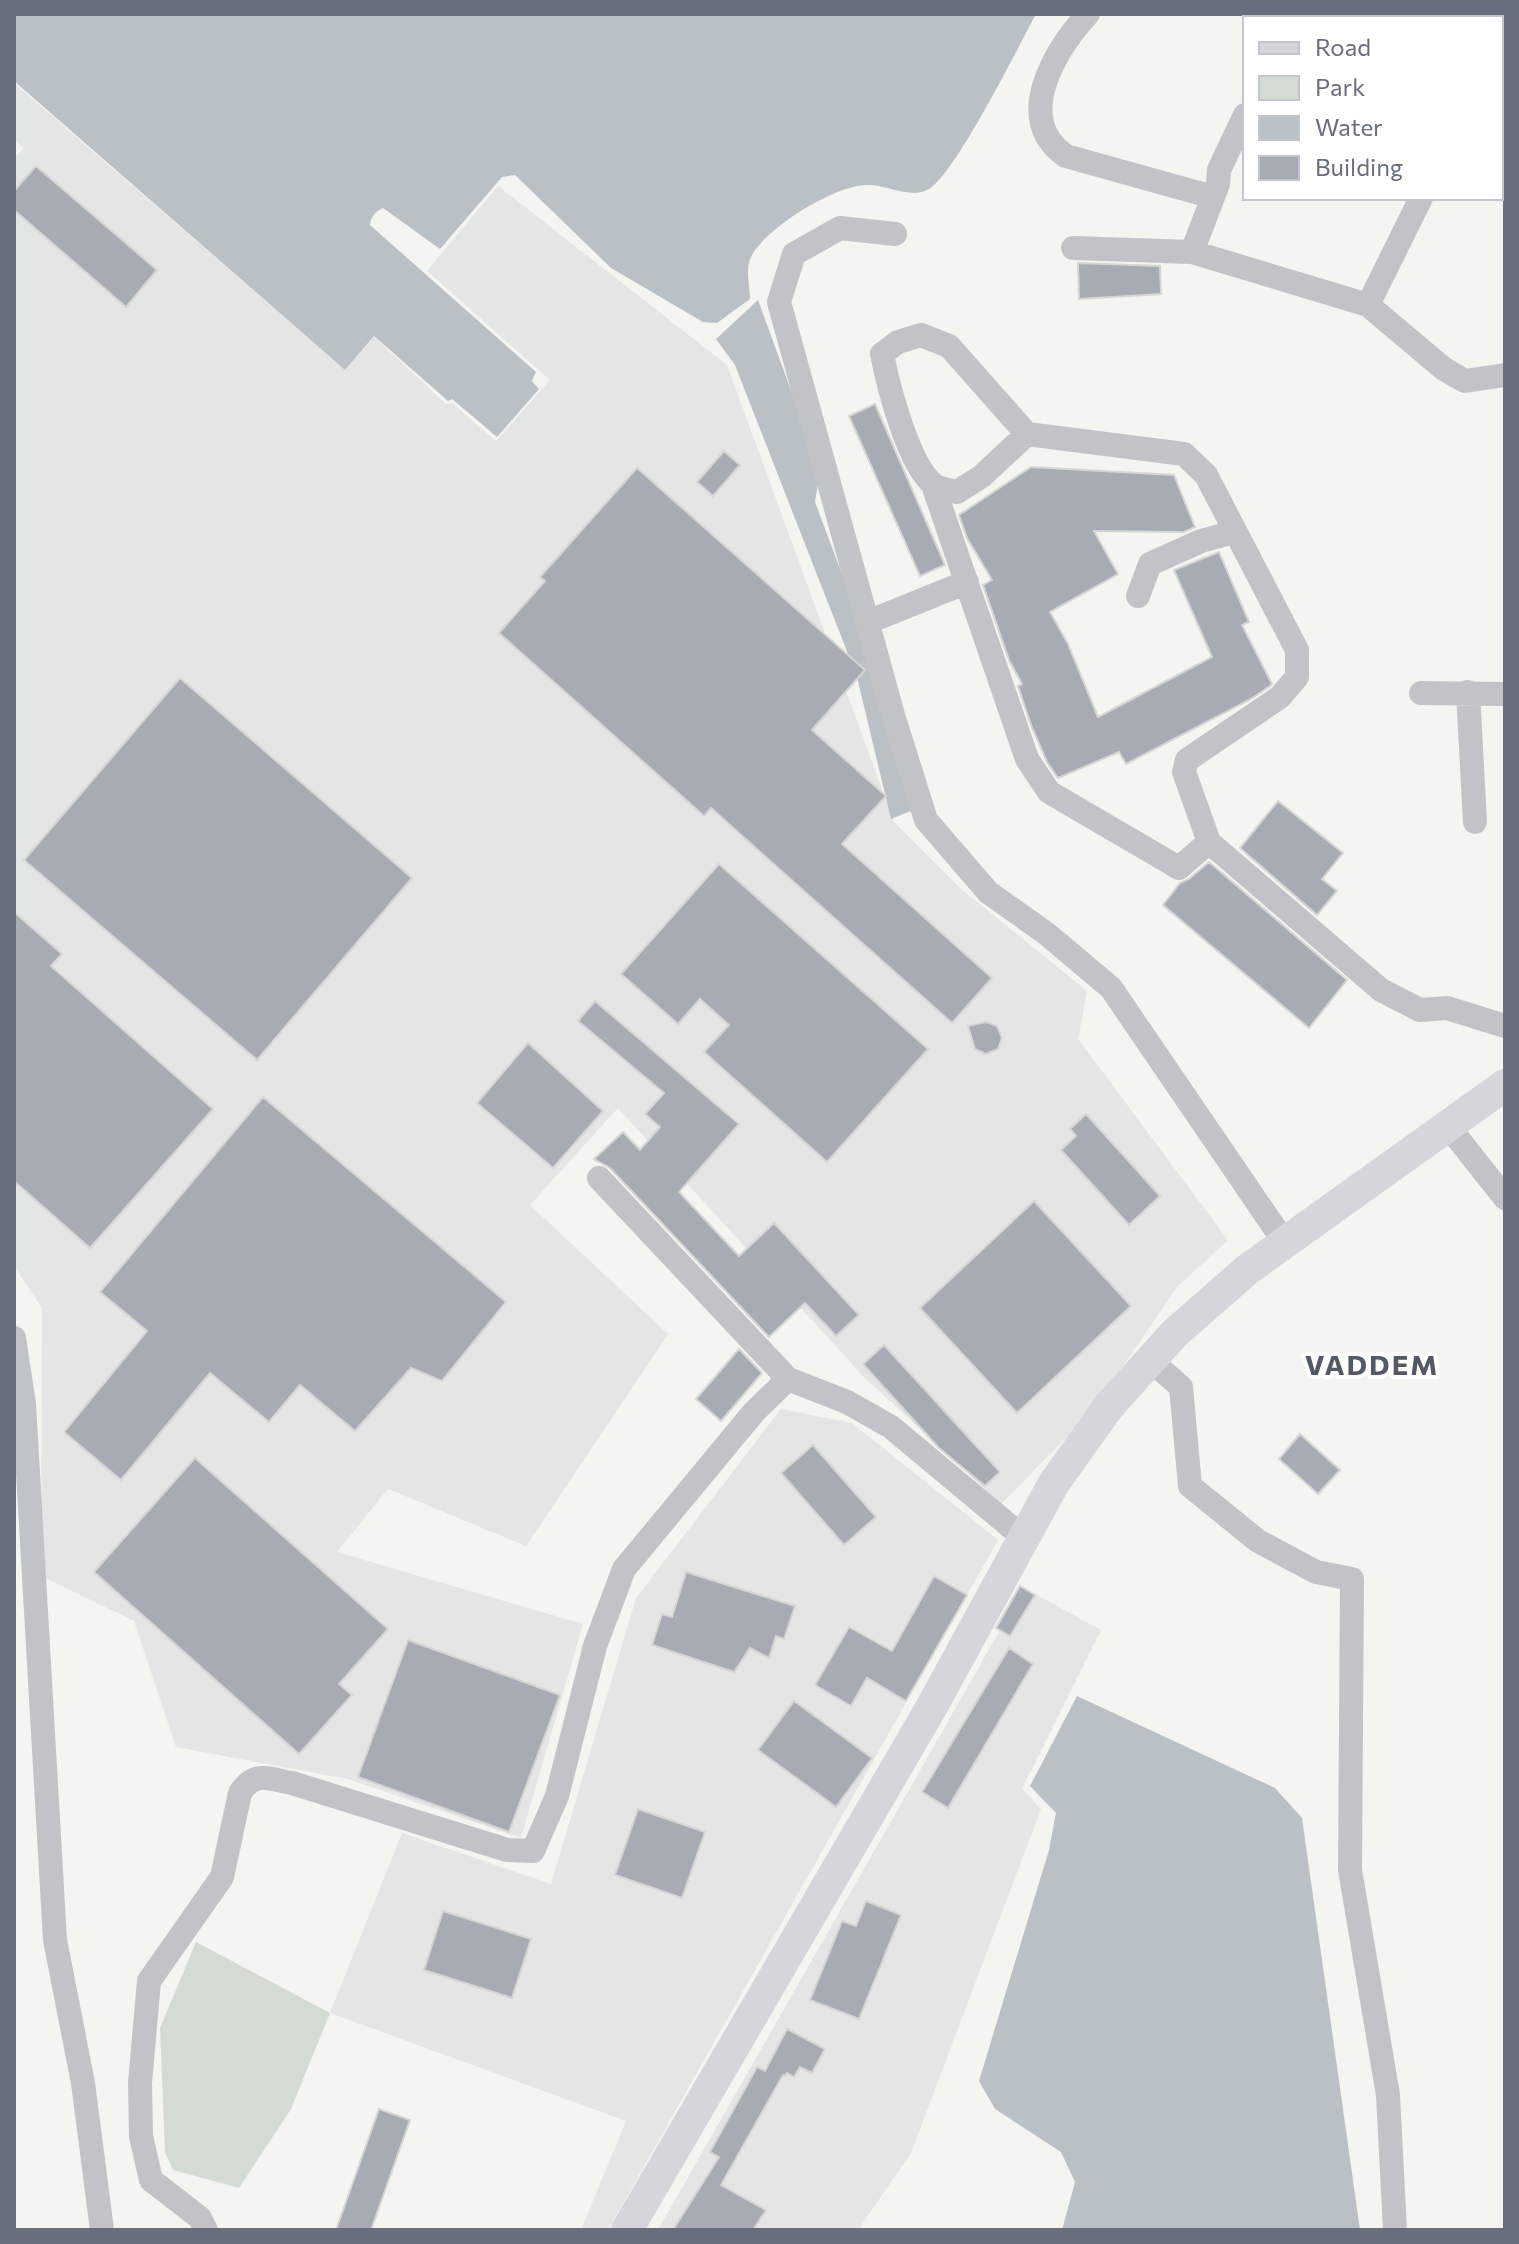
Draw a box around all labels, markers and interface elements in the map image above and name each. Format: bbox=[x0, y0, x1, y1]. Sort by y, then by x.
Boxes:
legend bbox=[1243, 16, 1503, 200]
text: Road bbox=[1315, 32, 1371, 61]
text: Park bbox=[1315, 72, 1365, 101]
text: Water bbox=[1315, 112, 1383, 141]
text: Building bbox=[1315, 152, 1403, 181]
district label: VADDEM bbox=[1305, 1347, 1439, 1381]

